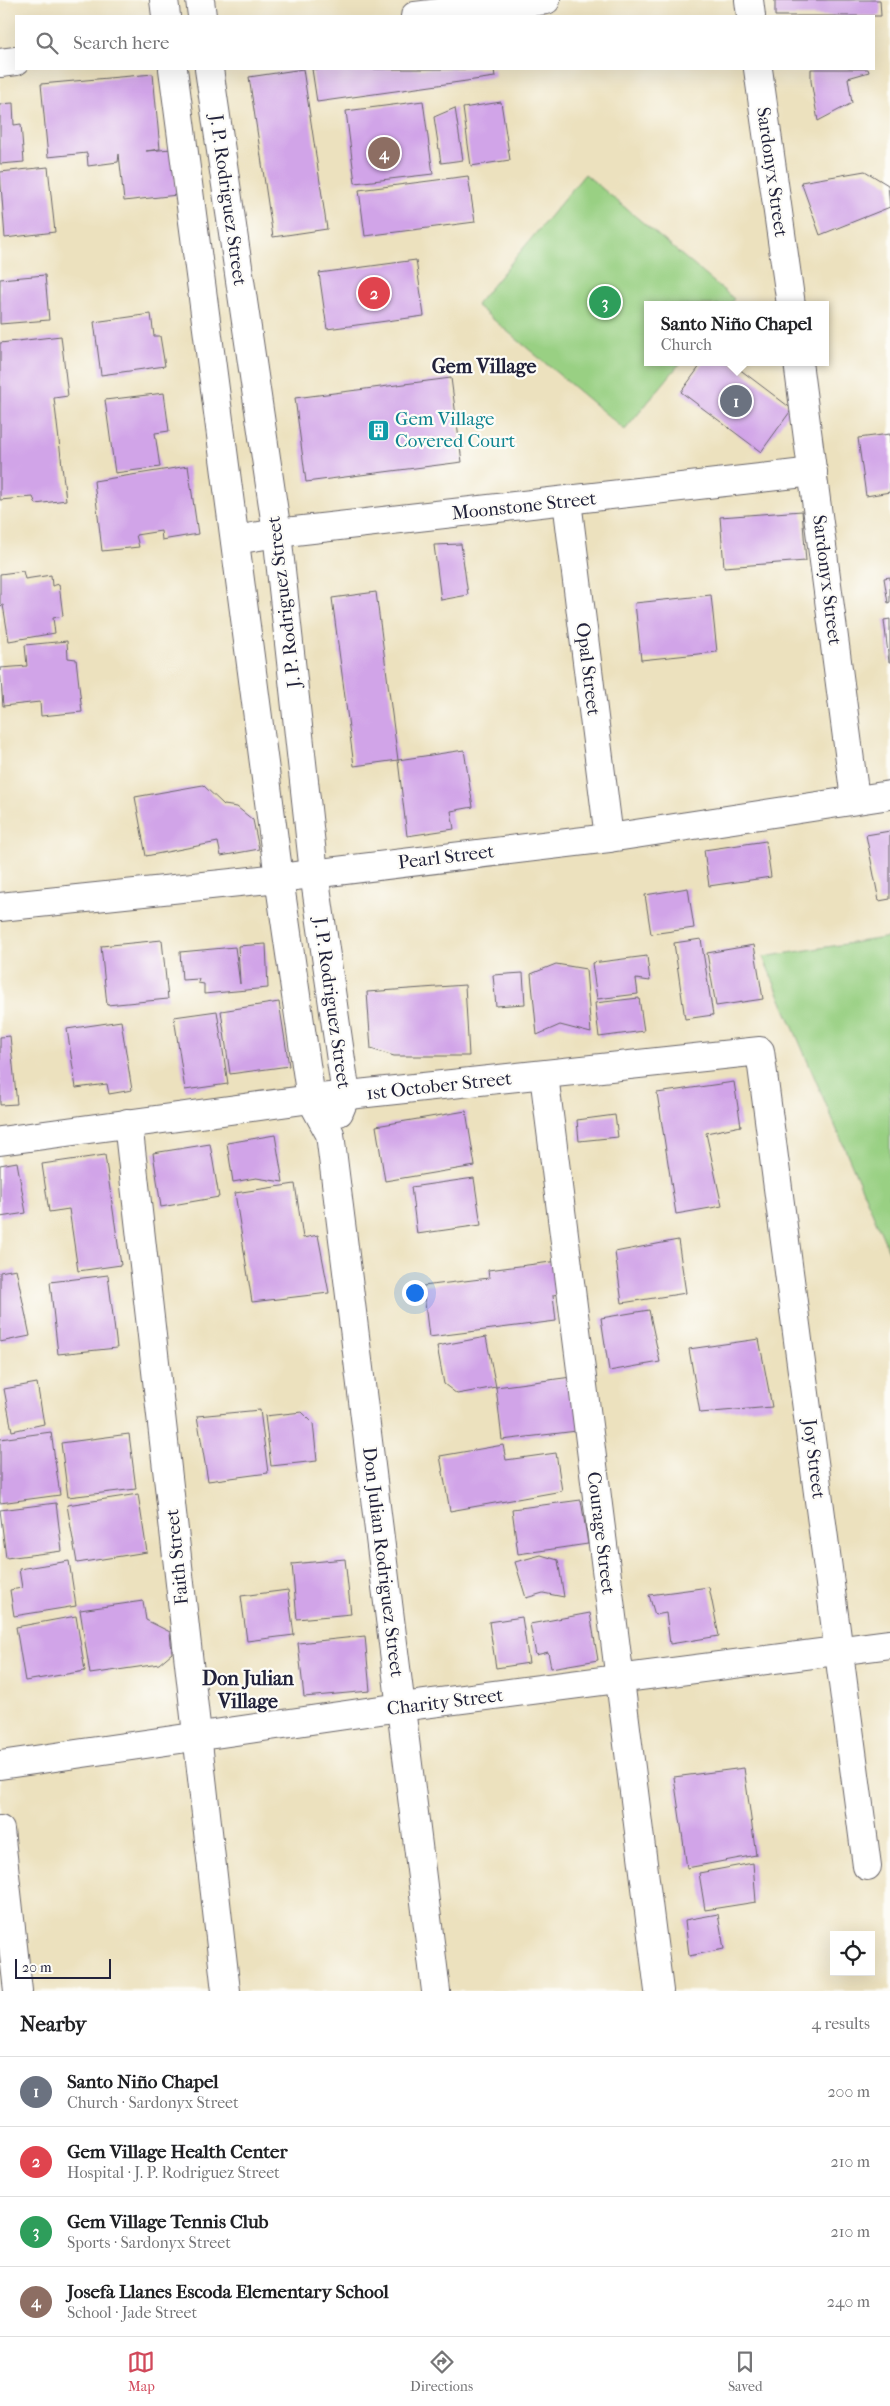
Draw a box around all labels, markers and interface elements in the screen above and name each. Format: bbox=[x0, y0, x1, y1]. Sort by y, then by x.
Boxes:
search box bbox=[15, 15, 875, 70]
icon: search bbox=[33, 29, 61, 57]
text: Search here bbox=[73, 32, 169, 54]
street label: Sardonyx Street bbox=[752, 106, 792, 239]
street label: J. P. Rodriguez Street bbox=[205, 111, 251, 287]
pin: 4 bbox=[368, 134, 400, 172]
pin: 2 bbox=[358, 274, 390, 312]
pin: 3 bbox=[589, 283, 621, 321]
popup bbox=[644, 301, 829, 366]
text: Santo Niño Chapel bbox=[661, 313, 812, 335]
text: Church bbox=[661, 335, 712, 354]
district label: Gem Village bbox=[432, 355, 536, 378]
pin: 1 bbox=[720, 382, 752, 420]
place label: Gem Village Covered Court bbox=[395, 408, 516, 452]
building icon: Gem Village Covered Court bbox=[367, 418, 391, 442]
street label: Moonstone Street bbox=[451, 487, 598, 525]
street label: Sardonyx Street bbox=[808, 514, 846, 647]
street label: J. P. Rodriguez Street bbox=[263, 515, 306, 691]
street label: Opal Street bbox=[571, 621, 605, 717]
street label: Pearl Street bbox=[397, 840, 496, 874]
street label: J. P. Rodriguez Street bbox=[309, 914, 355, 1090]
street label: 1st October Street bbox=[365, 1067, 513, 1105]
your location bbox=[402, 1280, 428, 1306]
street label: Joy Street bbox=[798, 1416, 830, 1500]
street label: Don Julian Rodriguez Street bbox=[358, 1446, 408, 1679]
street label: Courage Street bbox=[583, 1470, 619, 1596]
street label: Faith Street bbox=[161, 1508, 193, 1606]
district label: Don Julian Village bbox=[202, 1667, 294, 1713]
street label: Charity Street bbox=[386, 1684, 505, 1720]
map controls bbox=[830, 1931, 875, 1976]
button: locate bbox=[830, 1931, 875, 1976]
scale bar bbox=[15, 1956, 111, 1979]
text: 20 m bbox=[22, 1959, 52, 1976]
text: Nearby bbox=[20, 2012, 86, 2036]
text: 4 results bbox=[812, 2014, 870, 2033]
text: Santo Niño Chapel bbox=[67, 2071, 219, 2093]
text: 1 bbox=[33, 2082, 39, 2101]
text: 200 m bbox=[827, 2082, 870, 2101]
text: Church · Sardonyx Street bbox=[67, 2093, 239, 2112]
text: Gem Village Health Center bbox=[67, 2141, 288, 2163]
text: 2 bbox=[32, 2152, 40, 2171]
text: 210 m bbox=[831, 2152, 870, 2171]
text: Hospital · J. P. Rodriguez Street bbox=[67, 2163, 280, 2182]
text: Gem Village Tennis Club bbox=[67, 2211, 269, 2233]
text: 3 bbox=[33, 2222, 39, 2241]
text: 210 m bbox=[831, 2222, 870, 2241]
text: Sports · Sardonyx Street bbox=[67, 2233, 231, 2252]
text: Josefa Llanes Escoda Elementary School bbox=[67, 2281, 389, 2303]
text: 4 bbox=[31, 2292, 41, 2311]
text: 240 m bbox=[827, 2292, 870, 2311]
text: School · Jade Street bbox=[67, 2303, 197, 2322]
tab: Map bbox=[127, 2348, 155, 2395]
tab: Directions bbox=[410, 2348, 473, 2395]
tab: Saved bbox=[728, 2348, 763, 2395]

